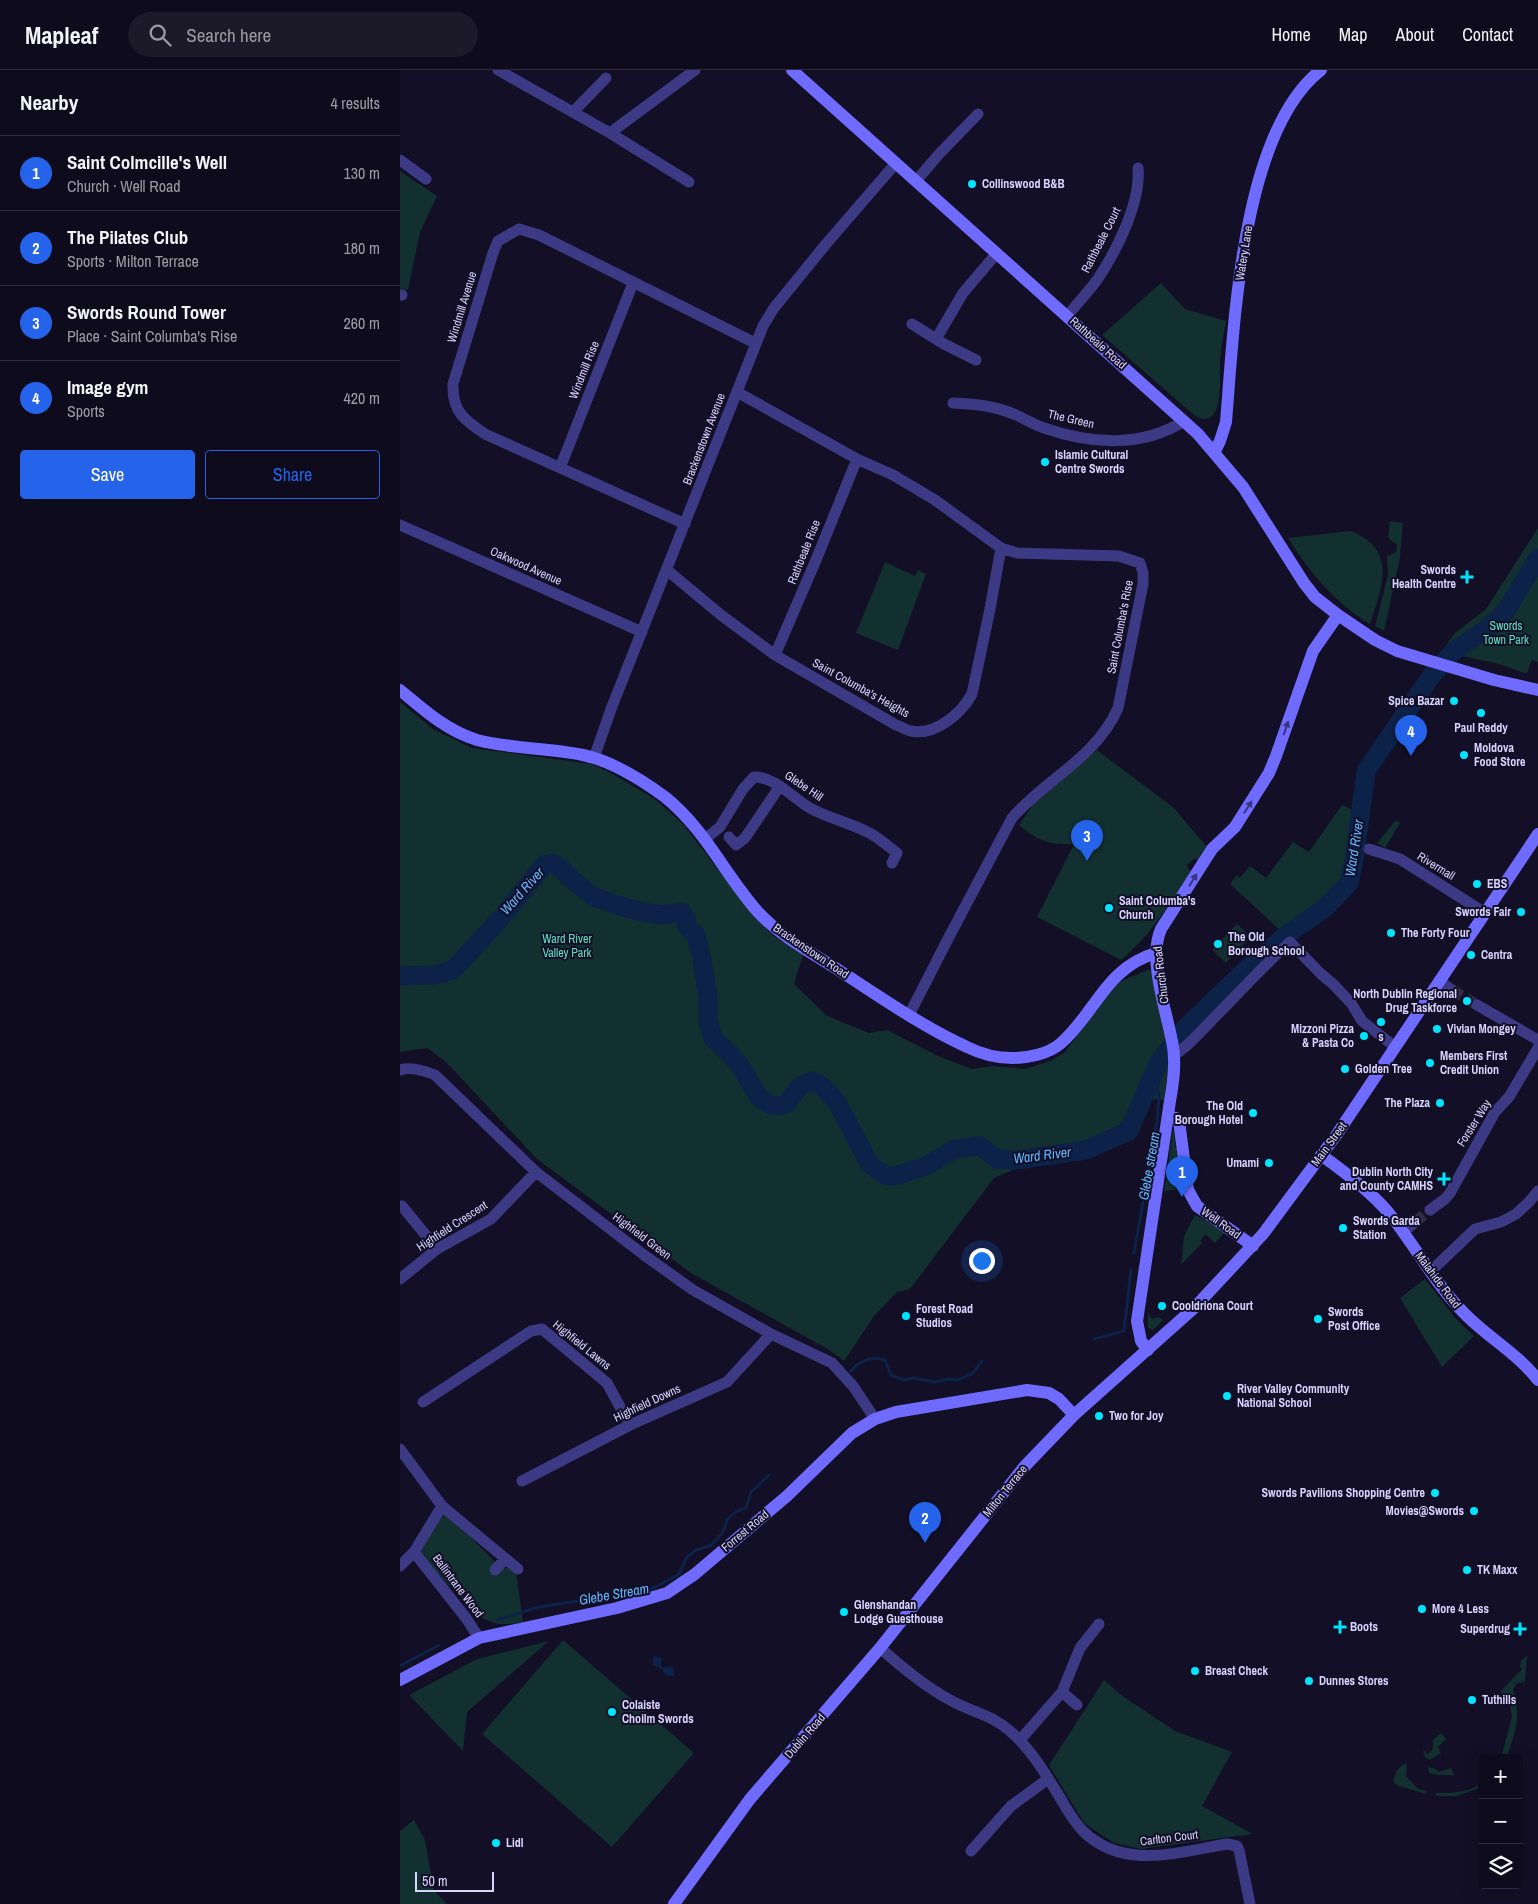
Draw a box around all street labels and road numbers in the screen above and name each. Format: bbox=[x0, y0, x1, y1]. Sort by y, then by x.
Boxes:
street label: Rathbeale Court bbox=[1078, 204, 1125, 276]
street label: Watery Lane bbox=[1232, 224, 1256, 282]
street label: Windmill Avenue bbox=[444, 269, 480, 345]
street label: Rathbeale Road bbox=[1066, 313, 1130, 373]
street label: Windmill Rise bbox=[565, 339, 603, 401]
street label: Brackenstown Avenue bbox=[679, 391, 729, 487]
street label: The Green bbox=[1046, 406, 1096, 432]
street label: Rathbeale Rise bbox=[784, 518, 824, 586]
street label: Oakwood Avenue bbox=[488, 543, 564, 589]
street label: Saint Columba's Rise bbox=[1103, 579, 1137, 675]
street label: Saint Columba's Heights bbox=[810, 655, 912, 721]
street label: Glebe Hill bbox=[782, 767, 826, 805]
street label: Rivermall bbox=[1414, 848, 1458, 884]
street label: Brackenstown Road bbox=[770, 920, 852, 982]
street label: Church Road bbox=[1150, 945, 1172, 1005]
street label: Forster Way bbox=[1453, 1096, 1495, 1150]
street label: Main Street bbox=[1308, 1119, 1351, 1169]
street label: Highfield Crescent bbox=[413, 1197, 491, 1255]
street label: Well Road bbox=[1198, 1203, 1244, 1243]
street label: Highfield Green bbox=[609, 1209, 675, 1263]
street label: Malahide Road bbox=[1412, 1249, 1464, 1311]
street label: Highfield Lawns bbox=[550, 1317, 615, 1373]
street label: Highfield Downs bbox=[611, 1380, 683, 1426]
street label: Milton Terrace bbox=[979, 1462, 1031, 1520]
street label: Forrest Road bbox=[718, 1507, 772, 1555]
street label: Ballintrane Wood bbox=[429, 1551, 487, 1621]
street label: Dublin Road bbox=[781, 1710, 829, 1762]
street label: Carlton Court bbox=[1139, 1826, 1199, 1850]

